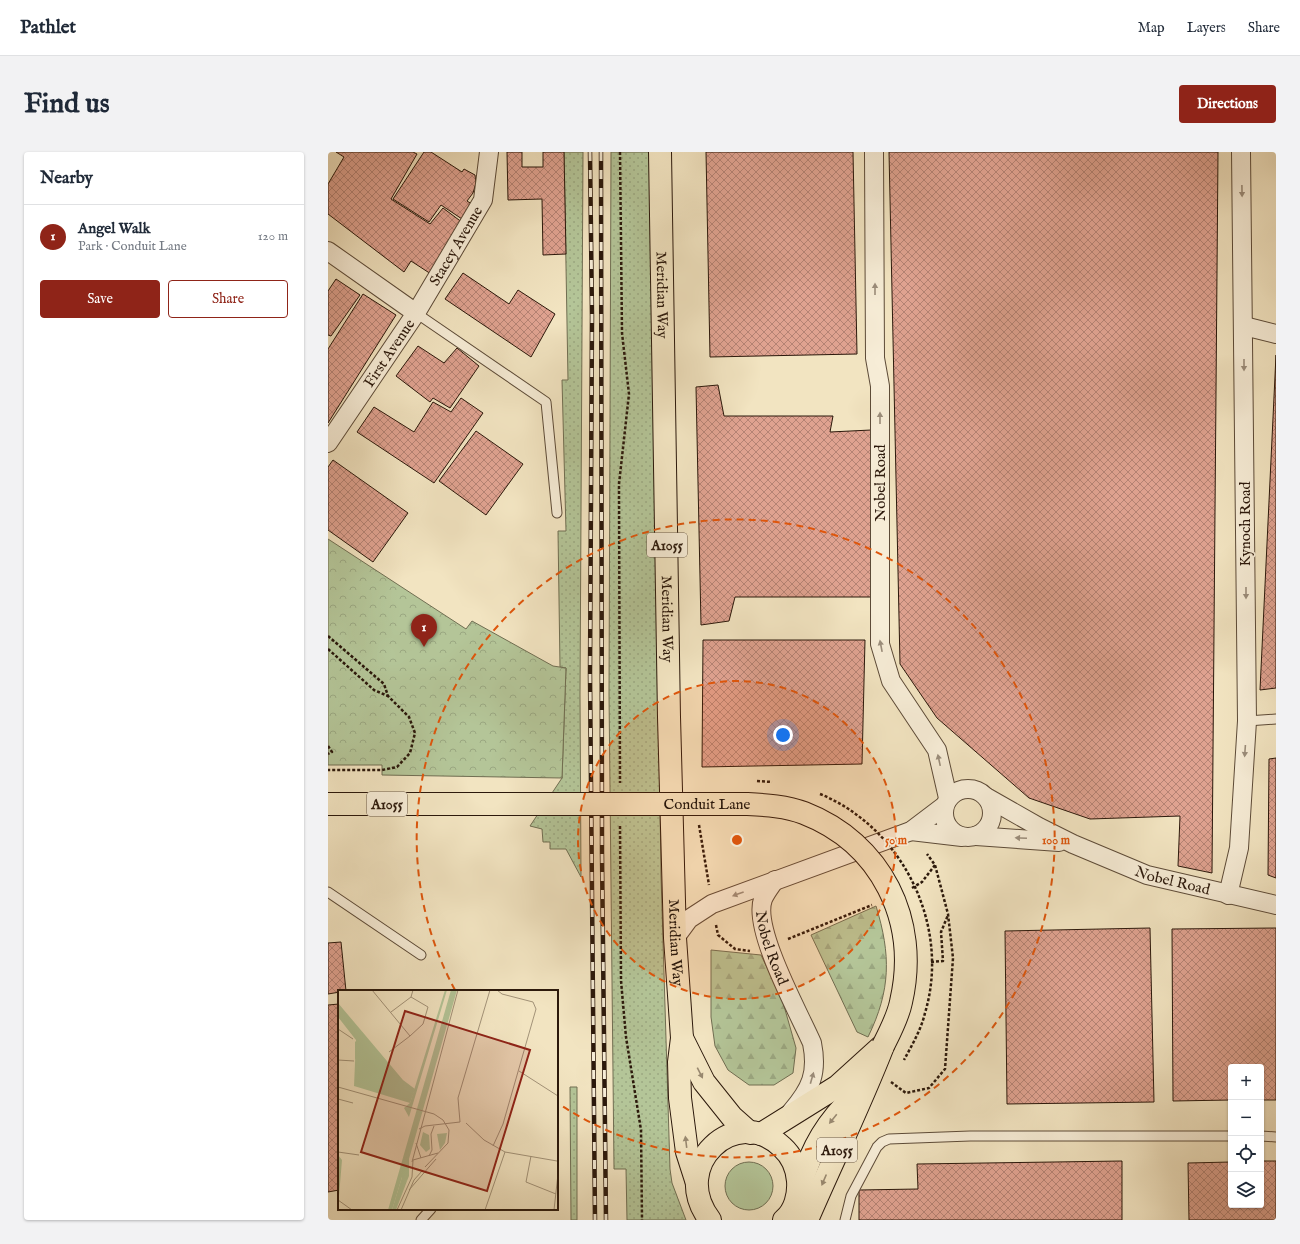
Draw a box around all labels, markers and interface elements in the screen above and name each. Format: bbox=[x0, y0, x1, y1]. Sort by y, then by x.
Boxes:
text: Pathlet bbox=[20, 16, 76, 40]
text: Map bbox=[1138, 19, 1165, 37]
text: Layers bbox=[1187, 19, 1226, 37]
text: Share bbox=[1248, 19, 1280, 37]
button: Directions bbox=[1179, 85, 1276, 123]
text: Find us bbox=[24, 87, 110, 122]
text: Nearby bbox=[40, 168, 93, 189]
one-way arrow bbox=[1239, 185, 1245, 198]
street label: Stacey Avenue bbox=[425, 203, 487, 289]
text: Angel Walk bbox=[78, 219, 151, 238]
text: 1 bbox=[51, 228, 55, 245]
text: 120 m bbox=[258, 228, 288, 245]
text: Park · Conduit Lane bbox=[78, 238, 187, 255]
street label: Meridian Way bbox=[652, 251, 672, 339]
button: Save bbox=[40, 280, 160, 318]
button: Share bbox=[168, 280, 288, 318]
one-way arrow bbox=[872, 282, 878, 295]
street label: First Avenue bbox=[360, 315, 419, 391]
one-way arrow bbox=[1241, 359, 1247, 372]
one-way arrow bbox=[877, 411, 883, 424]
street label: Nobel Road bbox=[871, 444, 890, 521]
street label: Kynoch Road bbox=[1236, 481, 1255, 566]
road number: A1055 bbox=[647, 533, 687, 557]
street label: Meridian Way bbox=[657, 575, 677, 663]
one-way arrow bbox=[1243, 587, 1249, 600]
pin: 1 bbox=[411, 614, 437, 647]
one-way arrow bbox=[878, 640, 884, 652]
your location bbox=[773, 725, 793, 745]
one-way arrow bbox=[1241, 745, 1248, 757]
one-way arrow bbox=[936, 754, 942, 766]
road number: A1055 bbox=[367, 792, 407, 816]
street label: Conduit Lane bbox=[663, 795, 751, 814]
centre of rings bbox=[730, 833, 744, 847]
text: 50 m bbox=[885, 833, 908, 848]
text: 100 m bbox=[1042, 833, 1071, 848]
one-way arrow bbox=[1014, 835, 1027, 841]
street label: Nobel Road bbox=[1132, 862, 1213, 900]
one-way arrow bbox=[732, 891, 744, 897]
street label: Meridian Way bbox=[664, 899, 687, 988]
street label: Nobel Road bbox=[751, 910, 793, 989]
inset map bbox=[338, 990, 558, 1210]
map controls bbox=[1228, 1064, 1264, 1208]
button: + bbox=[1228, 1064, 1264, 1100]
one-way arrow bbox=[696, 1067, 703, 1078]
one-way arrow bbox=[809, 1072, 815, 1084]
button: − bbox=[1228, 1100, 1264, 1136]
one-way arrow bbox=[829, 1114, 838, 1125]
one-way arrow bbox=[682, 1136, 689, 1149]
button: locate bbox=[1228, 1136, 1264, 1172]
road number: A1055 bbox=[817, 1138, 857, 1162]
button: layers bbox=[1228, 1172, 1264, 1208]
one-way arrow bbox=[821, 1174, 827, 1185]

